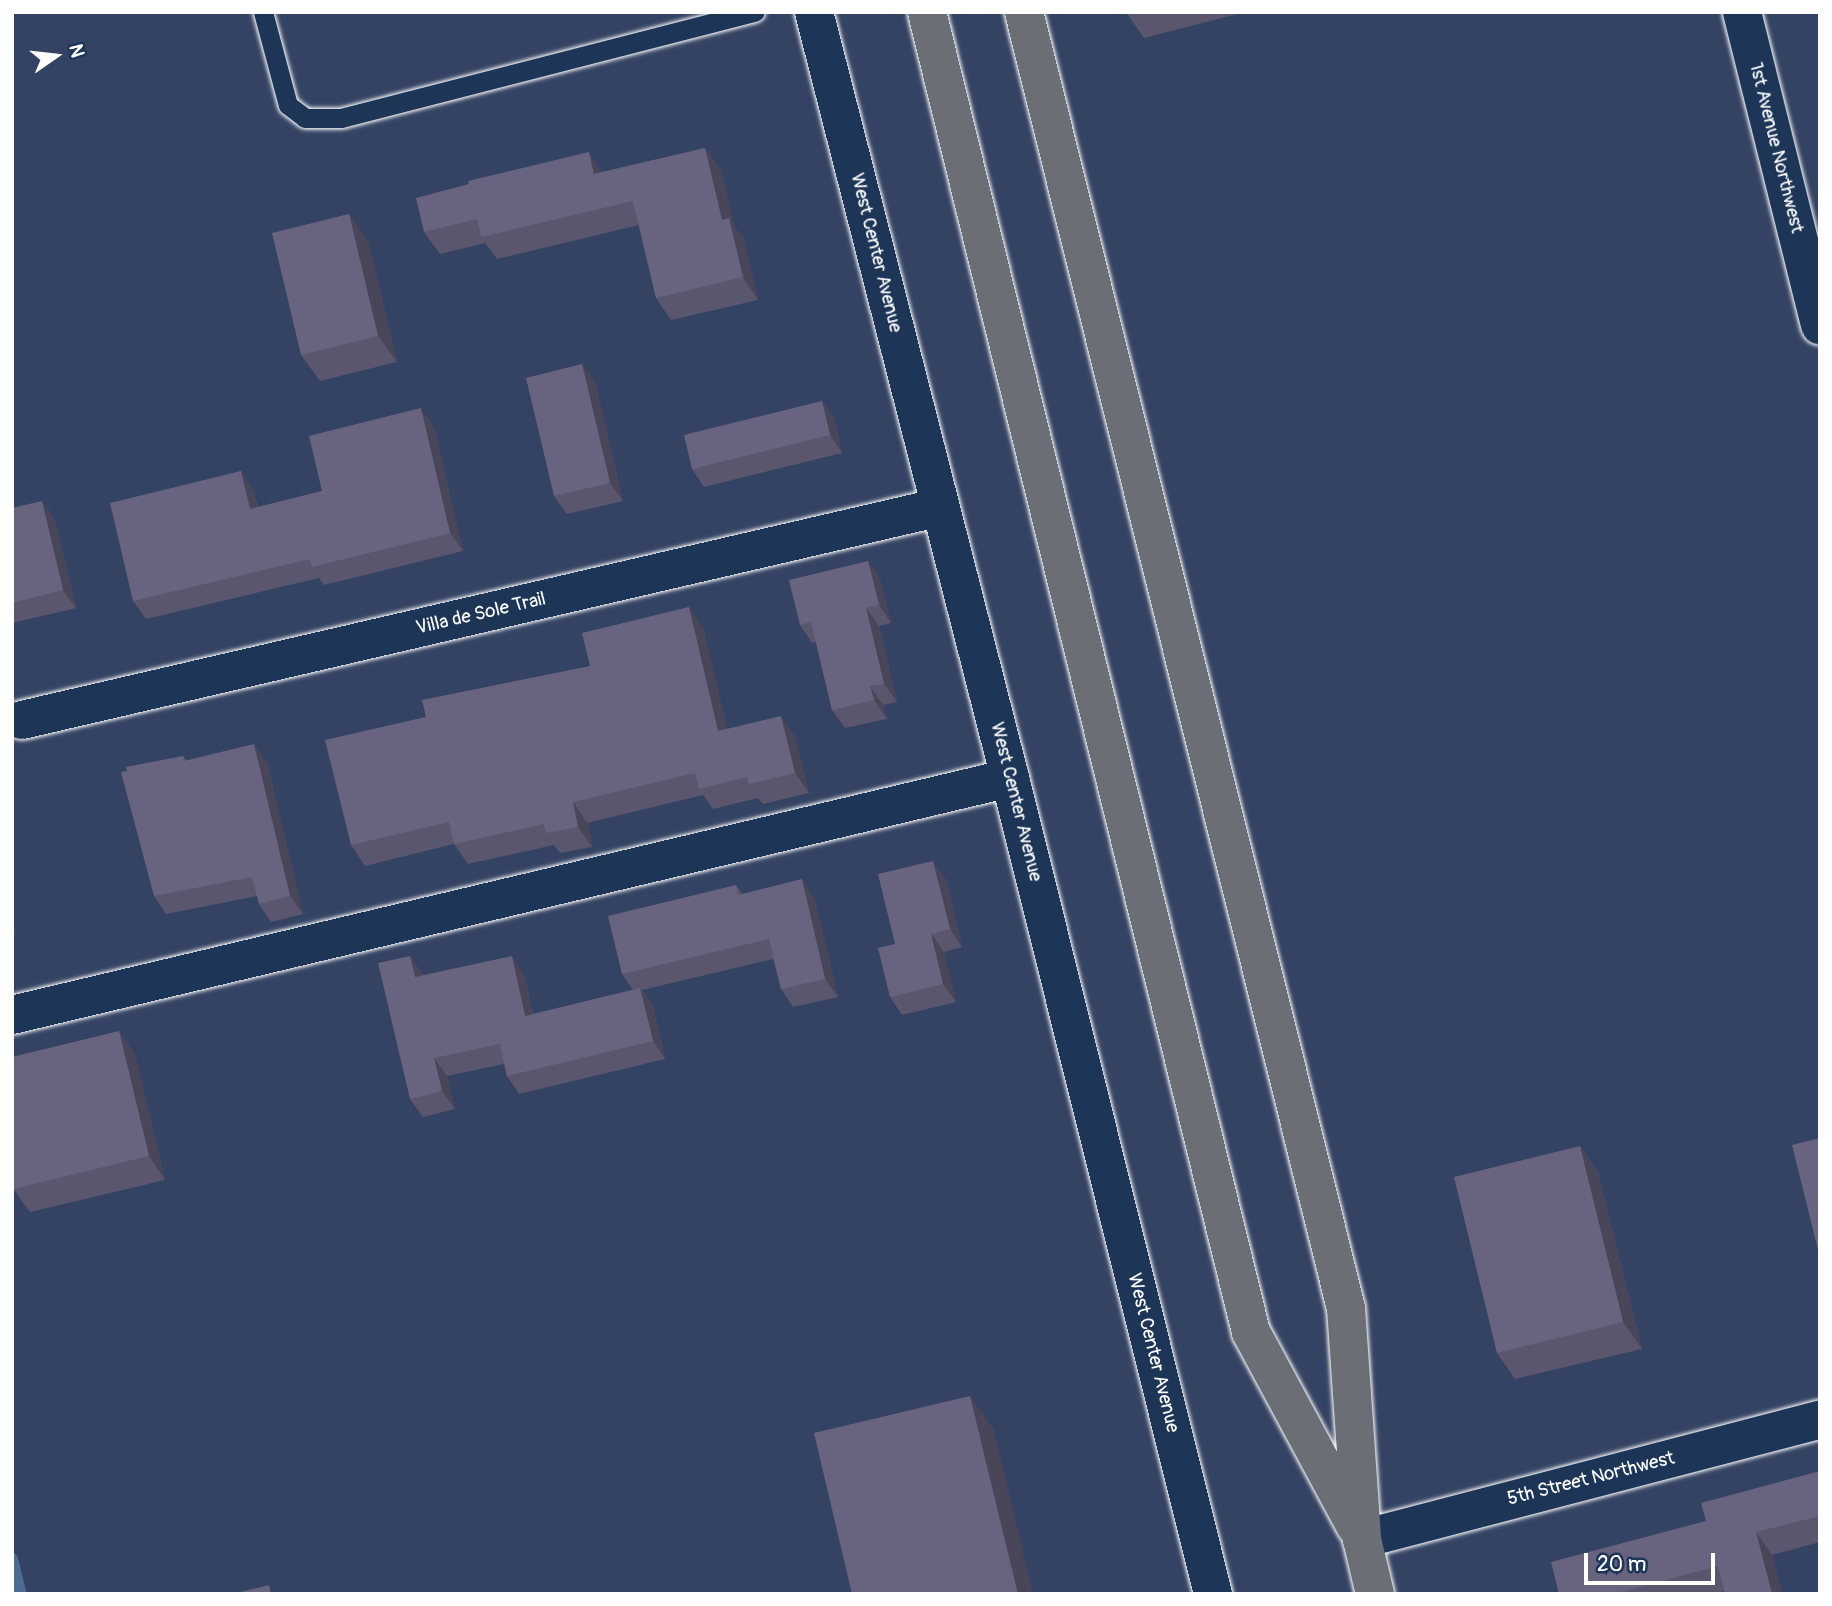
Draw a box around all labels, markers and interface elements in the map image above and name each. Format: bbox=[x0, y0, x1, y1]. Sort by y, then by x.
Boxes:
north arrow bbox=[21, 21, 91, 91]
text: N bbox=[63, 42, 90, 60]
street label: 1st Avenue Northwest bbox=[1744, 60, 1808, 236]
street label: West Center Avenue bbox=[845, 171, 907, 335]
street label: Villa de Sole Trail bbox=[414, 588, 548, 640]
street label: West Center Avenue bbox=[985, 720, 1047, 884]
street label: West Center Avenue bbox=[1122, 1271, 1184, 1435]
street label: 5th Street Northwest bbox=[1505, 1447, 1677, 1511]
scale bar bbox=[1587, 1540, 1718, 1584]
text: 20 m bbox=[1597, 1551, 1646, 1578]

